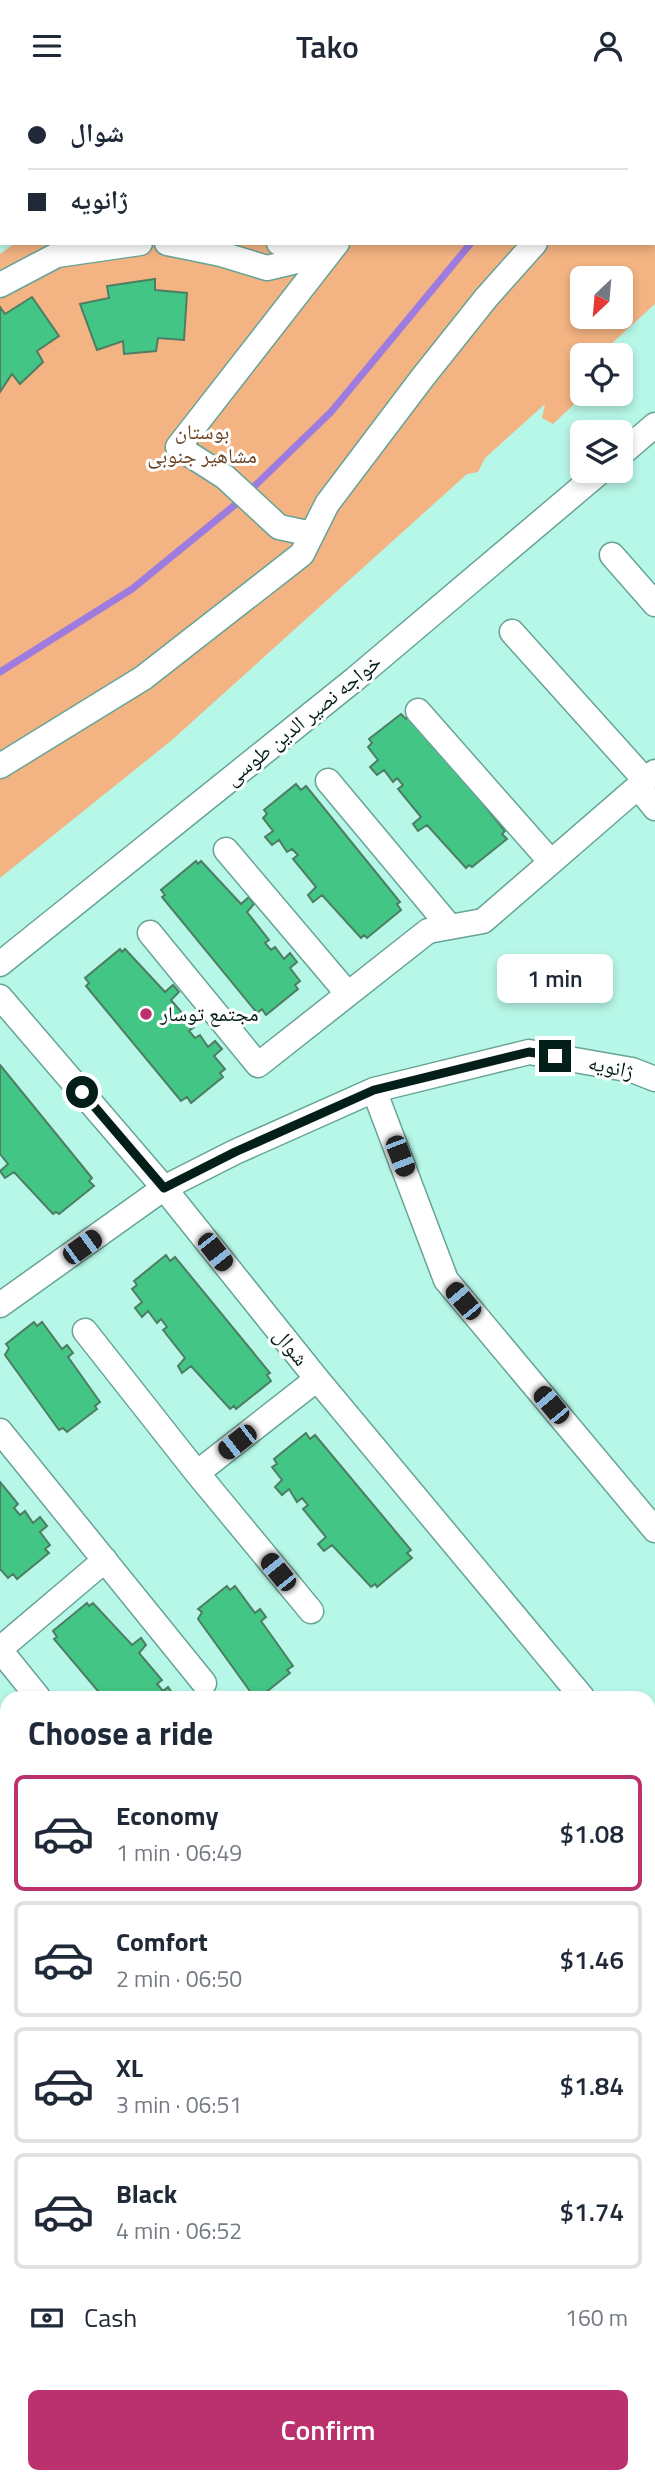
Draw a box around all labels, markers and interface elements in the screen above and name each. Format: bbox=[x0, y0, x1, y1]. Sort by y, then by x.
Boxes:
text: Tako bbox=[296, 22, 359, 70]
icon: menu bbox=[28, 27, 66, 65]
icon: person bbox=[589, 27, 627, 65]
text: شوال bbox=[70, 113, 124, 152]
text: ژانویه bbox=[70, 180, 128, 219]
north arrow bbox=[570, 266, 634, 329]
map controls bbox=[570, 266, 633, 483]
button: locate bbox=[570, 343, 633, 406]
park label: بوستان مشاهیر جنوبی bbox=[147, 415, 257, 471]
button: layers bbox=[570, 420, 633, 483]
street label: خواجه نصیر الدین طوسی bbox=[217, 646, 388, 793]
callout: 1 min bbox=[497, 955, 613, 1003]
text: 1 min bbox=[527, 961, 583, 996]
place label: مجتمع توسار bbox=[159, 997, 259, 1029]
marker: مجتمع توسار bbox=[138, 1006, 154, 1022]
route end bbox=[539, 1040, 571, 1072]
street label: ژانویه bbox=[586, 1046, 637, 1086]
route start bbox=[66, 1076, 98, 1108]
car bbox=[383, 1133, 418, 1179]
car bbox=[59, 1226, 106, 1268]
car bbox=[194, 1229, 237, 1275]
car bbox=[442, 1278, 485, 1324]
street label: شوال bbox=[266, 1320, 317, 1372]
car bbox=[530, 1382, 573, 1428]
car bbox=[214, 1421, 261, 1463]
car bbox=[257, 1549, 300, 1595]
text: Choose a ride bbox=[28, 1709, 213, 1757]
text: Economy bbox=[116, 1796, 218, 1835]
icon: car bbox=[32, 1802, 95, 1865]
text: $1.08 bbox=[560, 1814, 624, 1853]
text: 1 min · 06:49 bbox=[116, 1835, 242, 1870]
text: Comfort bbox=[116, 1922, 208, 1961]
icon: car bbox=[32, 1928, 95, 1991]
text: $1.46 bbox=[560, 1940, 624, 1979]
text: 2 min · 06:50 bbox=[116, 1961, 242, 1996]
text: XL bbox=[116, 2048, 143, 2087]
icon: car bbox=[32, 2054, 95, 2117]
text: $1.84 bbox=[560, 2066, 624, 2105]
text: 3 min · 06:51 bbox=[116, 2087, 242, 2122]
text: Black bbox=[116, 2174, 177, 2213]
icon: car bbox=[32, 2180, 95, 2243]
text: $1.74 bbox=[560, 2192, 624, 2231]
text: 4 min · 06:52 bbox=[116, 2213, 242, 2248]
text: Cash bbox=[84, 2298, 137, 2337]
icon: cash bbox=[28, 2299, 66, 2337]
text: 160 m bbox=[565, 2300, 628, 2335]
button: Confirm bbox=[28, 2390, 628, 2470]

